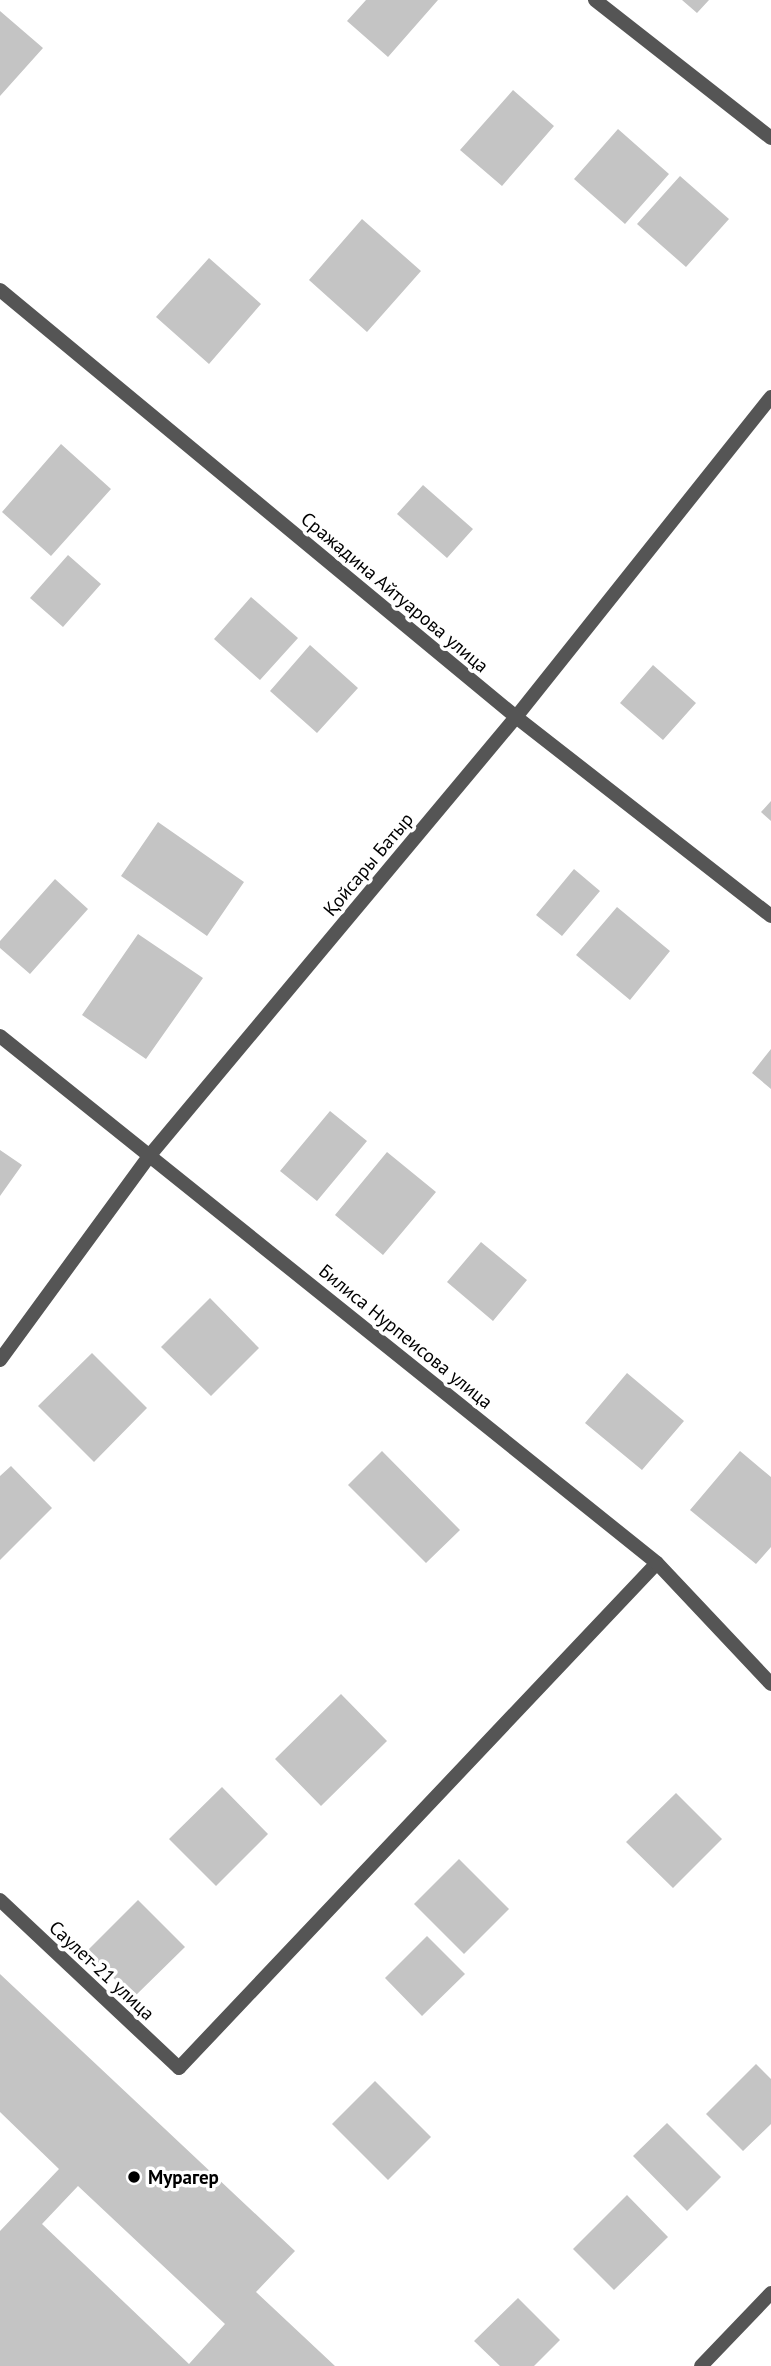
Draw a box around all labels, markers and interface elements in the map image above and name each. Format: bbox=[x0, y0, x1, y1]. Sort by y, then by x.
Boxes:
street label: Сражадина Айтуарова улица bbox=[296, 506, 494, 678]
street label: Қойсары Батыр bbox=[318, 807, 418, 921]
street label: Билиса Нурпеисова улица bbox=[314, 1259, 498, 1413]
street label: Саулет-21 улица bbox=[44, 1915, 160, 2025]
place label: Мурагер bbox=[148, 2165, 219, 2189]
marker: Мурагер bbox=[126, 2169, 142, 2185]

